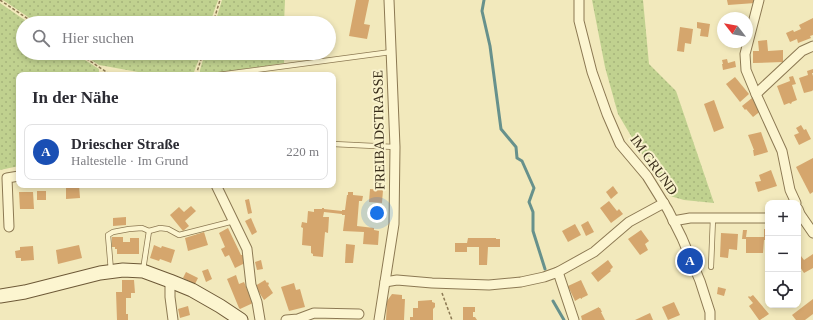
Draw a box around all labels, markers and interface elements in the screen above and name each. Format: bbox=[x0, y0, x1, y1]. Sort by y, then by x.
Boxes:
north arrow bbox=[717, 12, 753, 48]
search box bbox=[16, 16, 336, 60]
icon: search bbox=[30, 27, 52, 49]
text: Hier suchen bbox=[62, 30, 134, 46]
street label: FREIBADSTRASSE bbox=[370, 70, 388, 190]
text: In der Nähe bbox=[32, 88, 119, 107]
street label: IM GRUND bbox=[627, 132, 681, 198]
text: Driescher Straße bbox=[71, 136, 179, 152]
text: A bbox=[41, 144, 51, 159]
text: 220 m bbox=[286, 144, 319, 159]
text: Haltestelle · Im Grund bbox=[71, 153, 188, 168]
map controls bbox=[765, 200, 801, 308]
button: + bbox=[765, 200, 801, 236]
your location bbox=[367, 203, 387, 223]
button: − bbox=[765, 236, 801, 272]
pin: A bbox=[677, 246, 703, 276]
button: locate bbox=[765, 272, 801, 308]

